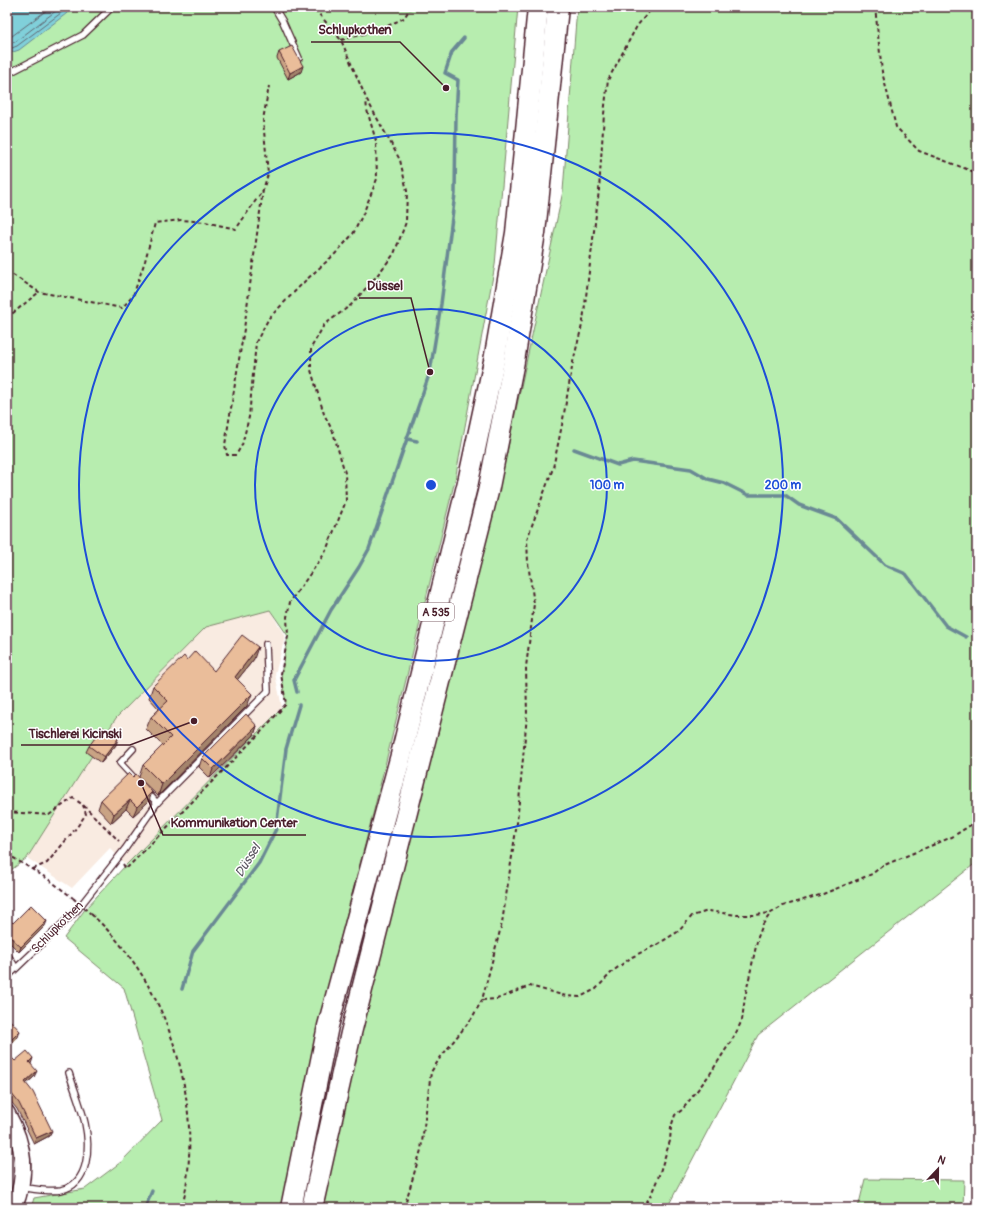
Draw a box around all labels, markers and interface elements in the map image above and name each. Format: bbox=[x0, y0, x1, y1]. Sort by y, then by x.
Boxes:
callout: Schlupkothen bbox=[311, 17, 400, 42]
text: Schlupkothen bbox=[318, 22, 392, 38]
callout: Düssel bbox=[359, 273, 411, 298]
text: Düssel bbox=[367, 278, 403, 294]
centre of rings bbox=[424, 478, 438, 492]
text: 100 m bbox=[590, 478, 625, 493]
text: 200 m bbox=[765, 478, 802, 493]
road number: A 535 bbox=[418, 603, 454, 621]
callout: Tischlerei Kicinski bbox=[21, 720, 130, 745]
text: Tischlerei Kicinski bbox=[27, 726, 122, 742]
callout: Kommunikation Center bbox=[163, 810, 306, 835]
text: Kommunikation Center bbox=[170, 815, 298, 831]
water label: Düssel bbox=[232, 839, 265, 880]
street label: Schlupkothen bbox=[28, 898, 87, 957]
north arrow bbox=[918, 1149, 958, 1189]
text: N bbox=[936, 1153, 948, 1168]

